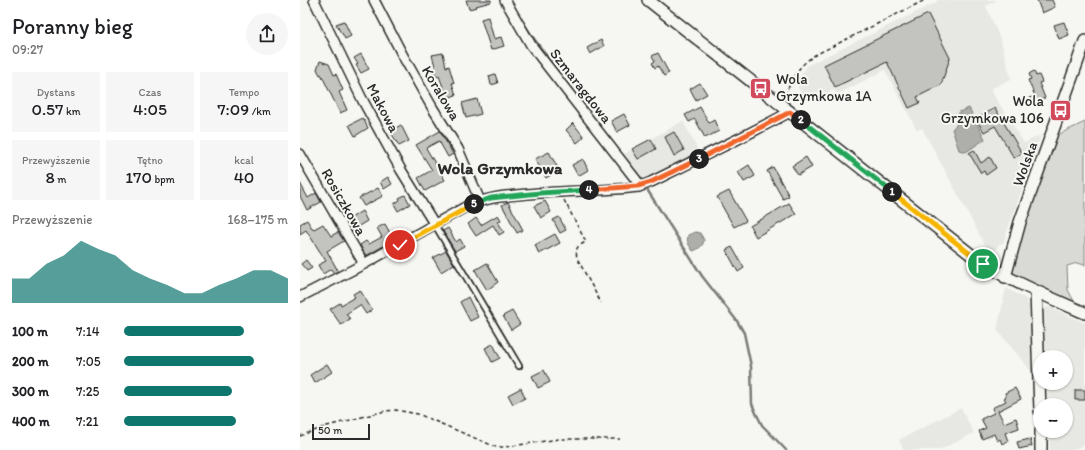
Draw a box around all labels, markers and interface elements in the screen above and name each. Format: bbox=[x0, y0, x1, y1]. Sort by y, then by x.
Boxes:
text: Poranny bieg bbox=[12, 13, 133, 40]
button: share bbox=[246, 13, 288, 55]
text: 09:27 bbox=[12, 42, 43, 57]
street label: Szmaragdowa bbox=[546, 45, 616, 127]
street label: Koralowa bbox=[418, 62, 464, 124]
place label: Wola Grzymkowa 1A bbox=[776, 70, 872, 105]
bus stop icon: Wola Grzymkowa 1A bbox=[747, 75, 773, 101]
street label: Makowa bbox=[363, 80, 403, 136]
text: Dystans bbox=[37, 86, 75, 99]
text: Czas bbox=[139, 86, 161, 99]
text: Tempo bbox=[229, 86, 259, 99]
place label: Wola Grzymkowa 106 bbox=[941, 92, 1045, 127]
bus stop icon: Wola Grzymkowa 106 bbox=[1047, 97, 1073, 123]
text: 0.57 bbox=[31, 99, 63, 119]
text: 4:05 bbox=[133, 99, 167, 119]
text: 7:09 bbox=[217, 99, 249, 119]
text: km bbox=[63, 105, 81, 118]
text: /km bbox=[249, 105, 271, 118]
pin: 2 bbox=[791, 110, 811, 130]
text: 2 bbox=[798, 113, 804, 126]
street label: Wolska bbox=[1009, 139, 1042, 189]
pin: 3 bbox=[689, 149, 709, 169]
text: 3 bbox=[696, 152, 702, 165]
text: Przewyższenie bbox=[22, 154, 90, 167]
text: Tętno bbox=[137, 154, 163, 167]
text: kcal bbox=[234, 154, 254, 167]
district label: Wola Grzymkowa bbox=[438, 158, 563, 179]
street label: Rosiczkowa bbox=[318, 165, 370, 239]
text: 8 bbox=[45, 167, 55, 187]
text: 170 bbox=[125, 167, 152, 187]
text: 40 bbox=[234, 167, 254, 187]
text: m bbox=[55, 173, 67, 186]
text: bpm bbox=[152, 173, 175, 186]
pin: 4 bbox=[579, 180, 599, 200]
pin: 1 bbox=[882, 182, 902, 202]
text: 4 bbox=[586, 183, 592, 196]
text: 1 bbox=[889, 185, 895, 198]
pin: 5 bbox=[464, 194, 484, 214]
text: 5 bbox=[471, 197, 477, 210]
text: Przewyższenie bbox=[12, 212, 93, 227]
text: 168–175 m bbox=[228, 212, 288, 227]
pin bbox=[383, 228, 417, 262]
icon: check bbox=[389, 234, 411, 256]
pin bbox=[966, 247, 1000, 281]
icon: arrive bbox=[972, 253, 994, 275]
text: 100 m bbox=[12, 324, 48, 339]
text: 7:14 bbox=[76, 324, 99, 339]
map controls bbox=[1033, 350, 1073, 438]
button: + bbox=[1033, 350, 1073, 390]
text: 200 m bbox=[12, 354, 49, 369]
text: 7:05 bbox=[76, 354, 100, 369]
text: 300 m bbox=[12, 384, 49, 399]
text: 7:25 bbox=[76, 384, 99, 399]
button: − bbox=[1033, 398, 1073, 438]
text: 400 m bbox=[12, 414, 50, 429]
text: 7:21 bbox=[76, 414, 99, 429]
scale bar bbox=[312, 422, 370, 441]
text: 50 m bbox=[318, 424, 342, 437]

